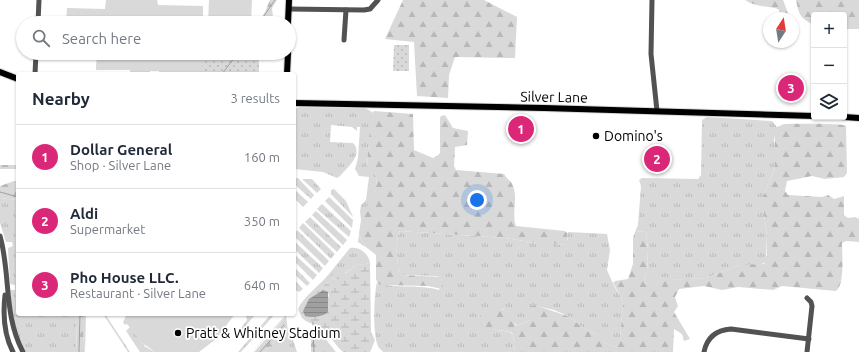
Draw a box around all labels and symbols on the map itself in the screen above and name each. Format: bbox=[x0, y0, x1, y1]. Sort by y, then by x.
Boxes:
north arrow bbox=[763, 12, 799, 48]
pin: 3 bbox=[778, 73, 804, 103]
street label: Silver Lane bbox=[520, 88, 588, 106]
pin: 1 bbox=[508, 114, 534, 144]
place label: Domino's bbox=[604, 128, 663, 144]
marker: Domino's bbox=[591, 131, 601, 141]
pin: 2 bbox=[644, 144, 670, 174]
your location bbox=[467, 190, 487, 210]
place label: Pratt & Whitney Stadium bbox=[186, 325, 341, 341]
marker: Pratt & Whitney Stadium bbox=[173, 328, 183, 338]

